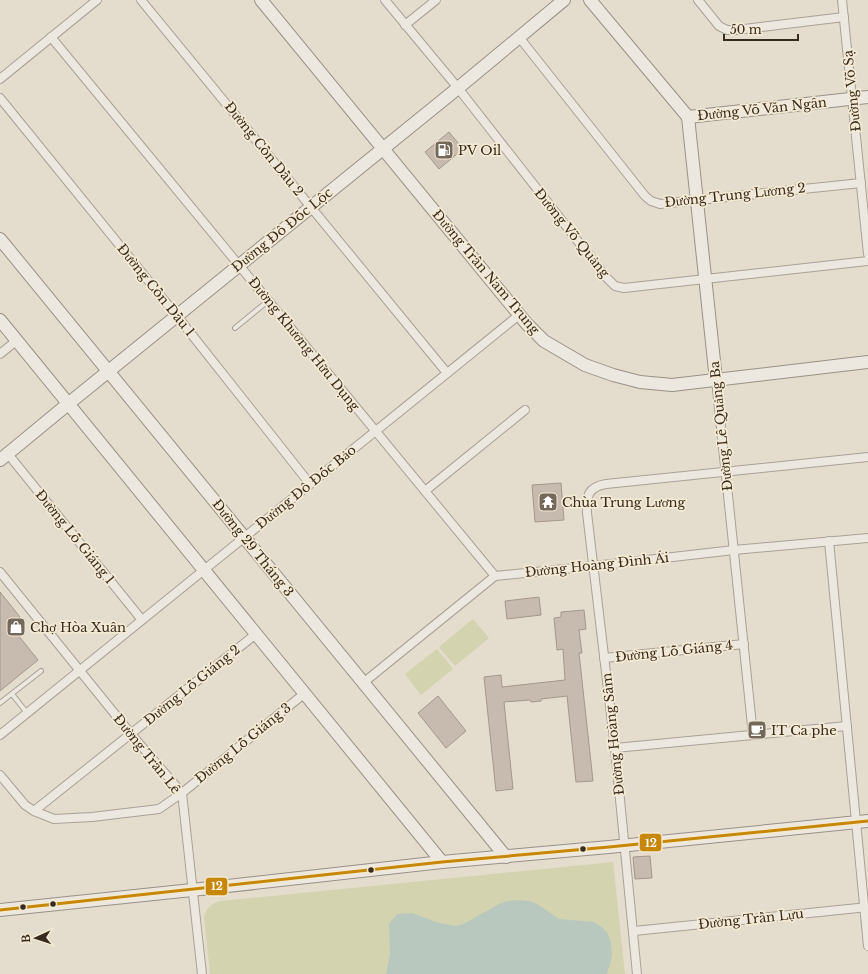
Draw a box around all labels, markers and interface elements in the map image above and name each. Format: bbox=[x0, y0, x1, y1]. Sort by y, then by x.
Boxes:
scale bar bbox=[724, 16, 798, 42]
text: 50 m bbox=[730, 22, 762, 37]
street label: Đường Võ Sạ bbox=[839, 48, 865, 133]
street label: Đường Võ Văn Ngân bbox=[696, 94, 828, 124]
street label: Đường Cồn Dầu 2 bbox=[221, 98, 307, 200]
fuel station icon: PV Oil bbox=[433, 139, 455, 161]
place label: PV Oil bbox=[458, 142, 501, 159]
street label: Đường Trung Lương 2 bbox=[664, 179, 806, 211]
street label: Đường Đô Đốc Lộc bbox=[228, 184, 336, 276]
street label: Đường Võ Quảng bbox=[531, 185, 613, 281]
street label: Đường Trần Nam Trung bbox=[429, 206, 543, 338]
street label: Đường Cồn Dầu 1 bbox=[113, 240, 199, 340]
street label: Đường Khương Hữu Dụng bbox=[245, 274, 363, 415]
street label: Đường Lê Quảng Ba bbox=[706, 359, 736, 492]
street label: Đường Đô Đốc Bảo bbox=[252, 441, 360, 533]
street label: Đường Lỗ Giáng 1 bbox=[32, 486, 118, 588]
temple icon: Chùa Trung Lương bbox=[537, 491, 559, 513]
place label: Chùa Trung Lương bbox=[562, 494, 686, 511]
street label: Đường 29 Tháng 3 bbox=[209, 496, 297, 600]
street label: Đường Hoàng Đình Ái bbox=[524, 549, 671, 581]
shop icon: Chợ Hòa Xuân bbox=[5, 616, 27, 638]
place label: Chợ Hòa Xuân bbox=[30, 619, 126, 636]
street label: Đường Lỗ Giáng 4 bbox=[614, 636, 734, 666]
street label: Đường Lỗ Giáng 2 bbox=[141, 641, 243, 729]
street label: Đường Hoàng Sâm bbox=[598, 672, 628, 796]
street label: Đường Lỗ Giáng 3 bbox=[192, 699, 294, 787]
street label: Đường Trần Lê bbox=[110, 711, 184, 797]
cafe icon: IT Ca phe bbox=[746, 719, 768, 741]
place label: IT Ca phe bbox=[771, 722, 837, 739]
line badge: 12 bbox=[639, 833, 662, 852]
text: 12 bbox=[645, 836, 657, 850]
unlabelled marker bbox=[578, 844, 588, 854]
unlabelled marker bbox=[366, 865, 376, 875]
line badge: 12 bbox=[205, 877, 228, 896]
text: 12 bbox=[211, 879, 223, 893]
unlabelled marker bbox=[48, 899, 58, 909]
unlabelled marker bbox=[18, 902, 28, 912]
street label: Đường Trần Lựu bbox=[697, 905, 805, 933]
north arrow bbox=[16, 918, 56, 958]
text: B bbox=[19, 934, 33, 943]

